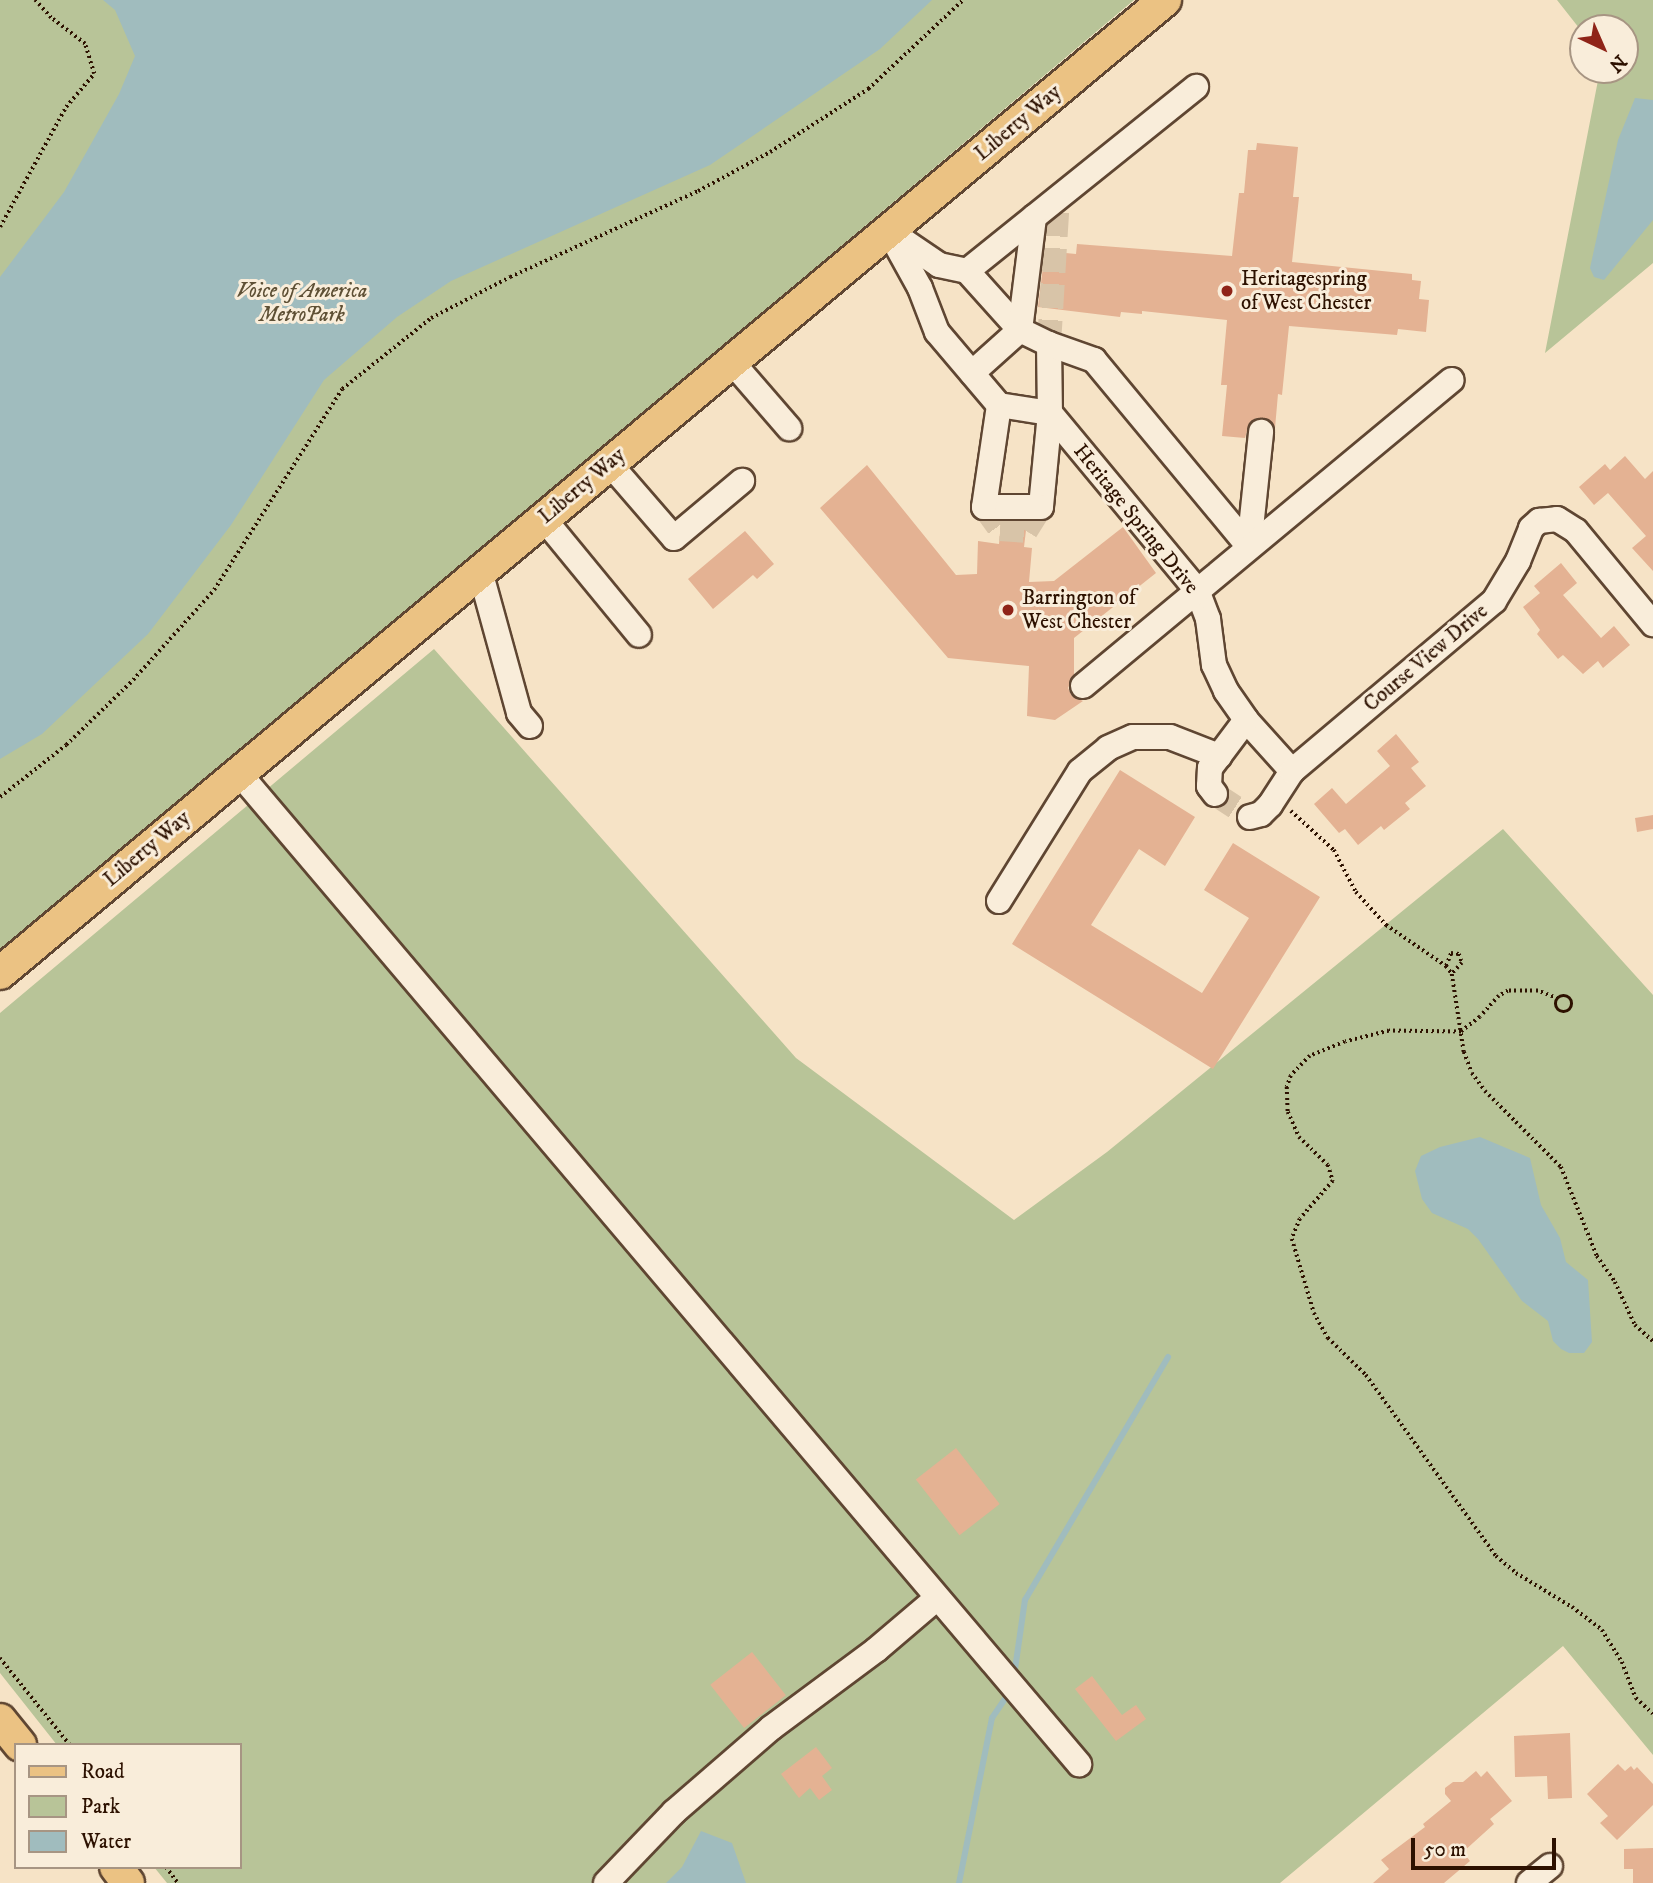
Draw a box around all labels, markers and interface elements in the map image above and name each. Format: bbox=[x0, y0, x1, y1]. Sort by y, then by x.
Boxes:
north arrow bbox=[1569, 14, 1639, 84]
text: N bbox=[1604, 49, 1631, 77]
street label: Liberty Way bbox=[970, 80, 1066, 166]
place label: Heritagespring of West Chester bbox=[1241, 266, 1371, 316]
park label: Voice of America MetroPark bbox=[237, 278, 367, 328]
marker: Heritagespring of West Chester bbox=[1219, 283, 1235, 299]
street label: Heritage Spring Drive bbox=[1068, 439, 1204, 599]
street label: Liberty Way bbox=[534, 443, 630, 529]
place label: Barrington of West Chester bbox=[1022, 585, 1136, 635]
street label: Course View Drive bbox=[1359, 599, 1493, 717]
marker: Barrington of West Chester bbox=[1000, 602, 1016, 618]
street label: Liberty Way bbox=[99, 806, 195, 892]
legend bbox=[14, 1743, 242, 1869]
text: Road bbox=[81, 1759, 125, 1785]
text: Park bbox=[81, 1794, 120, 1820]
scale bar bbox=[1415, 1824, 1560, 1868]
text: Water bbox=[81, 1829, 131, 1855]
text: 50 m bbox=[1424, 1837, 1466, 1863]

